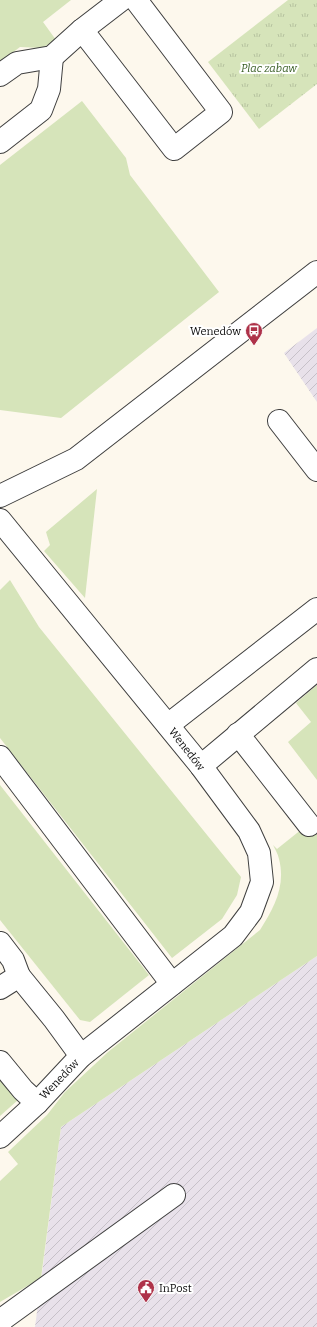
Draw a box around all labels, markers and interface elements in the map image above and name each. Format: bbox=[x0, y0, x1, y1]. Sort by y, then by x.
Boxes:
park label: Plac zabaw bbox=[241, 62, 297, 75]
bus stop icon: Wenedów bbox=[244, 321, 264, 346]
place label: Wenedów bbox=[190, 325, 241, 338]
street label: Wenedów bbox=[166, 725, 208, 774]
street label: Wenedów bbox=[37, 1056, 82, 1102]
public building icon: InPost bbox=[136, 1278, 156, 1303]
place label: InPost bbox=[159, 1282, 192, 1295]

